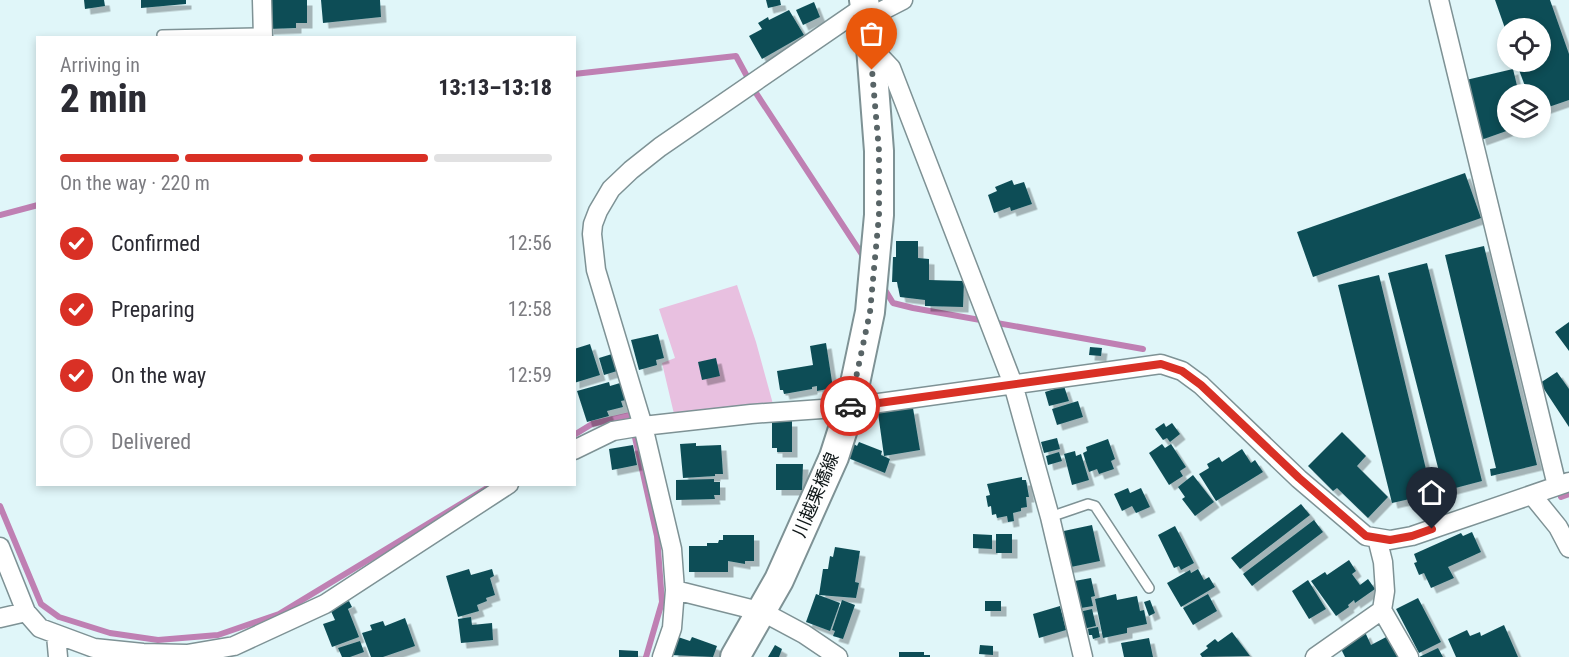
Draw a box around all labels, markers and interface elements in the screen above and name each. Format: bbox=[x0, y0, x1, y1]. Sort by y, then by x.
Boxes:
pin bbox=[846, 8, 897, 70]
icon: bag bbox=[855, 17, 888, 50]
map controls bbox=[1497, 18, 1551, 138]
button: locate bbox=[1497, 18, 1551, 72]
text: Arriving in bbox=[60, 53, 140, 77]
text: 13:13–13:18 bbox=[438, 75, 552, 100]
text: 2 min bbox=[60, 76, 147, 122]
button: layers bbox=[1497, 84, 1551, 138]
text: On the way · 220 m bbox=[60, 171, 210, 195]
icon: check bbox=[60, 227, 93, 260]
text: Confirmed bbox=[111, 231, 200, 256]
text: 12:56 bbox=[508, 231, 552, 255]
icon: check bbox=[60, 293, 93, 326]
text: Preparing bbox=[111, 297, 195, 322]
text: 12:58 bbox=[508, 297, 552, 321]
icon: check bbox=[60, 359, 93, 392]
text: On the way bbox=[111, 363, 206, 388]
text: 12:59 bbox=[508, 363, 552, 387]
courier bbox=[820, 376, 880, 436]
icon: car bbox=[834, 390, 867, 423]
text: Delivered bbox=[111, 429, 191, 454]
street label: 川越栗橋線 bbox=[788, 449, 843, 540]
pin bbox=[1406, 467, 1457, 529]
icon: home bbox=[1415, 476, 1448, 509]

